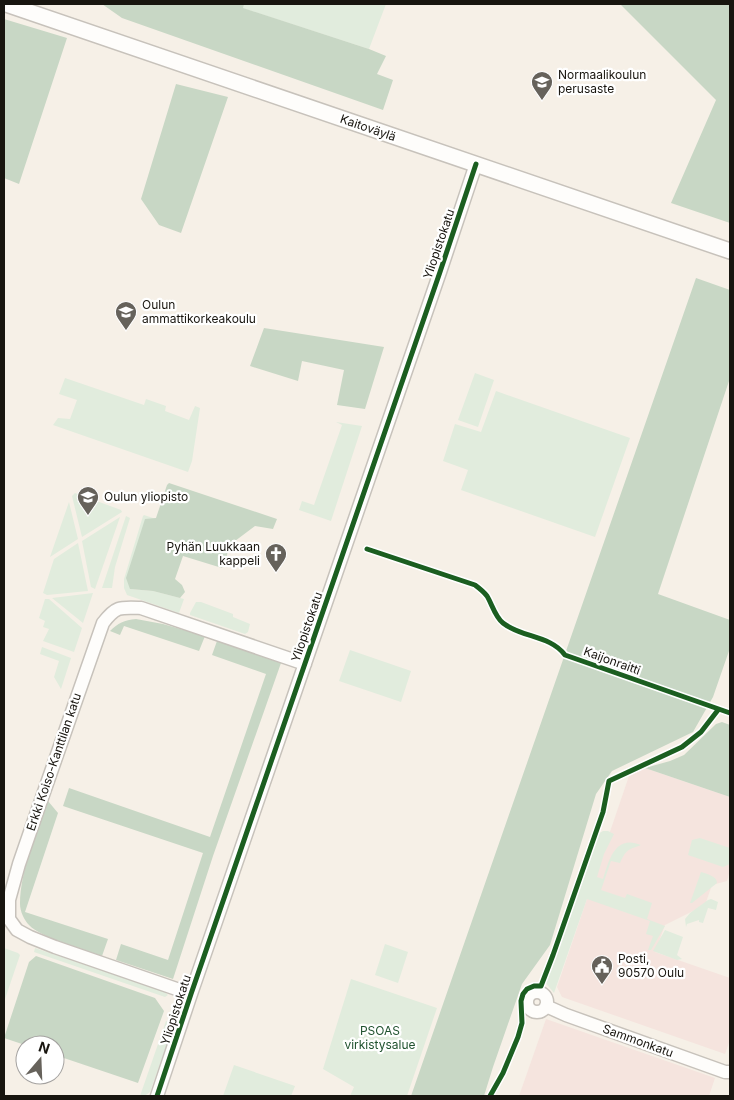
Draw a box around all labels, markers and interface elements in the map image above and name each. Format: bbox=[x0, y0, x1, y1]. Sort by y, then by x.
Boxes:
place label: Normaalikoulun perusaste bbox=[558, 67, 646, 96]
school or university icon: Normaalikoulun perusaste bbox=[530, 70, 554, 101]
street label: Kaitoväylä bbox=[338, 111, 398, 144]
street label: Yliopistokatu bbox=[420, 207, 458, 281]
place label: Oulun ammattikorkeakoulu bbox=[142, 297, 256, 326]
school or university icon: Oulun ammattikorkeakoulu bbox=[114, 300, 138, 331]
school or university icon: Oulun yliopisto bbox=[76, 485, 100, 516]
place label: Oulun yliopisto bbox=[104, 489, 188, 504]
place label: Pyhän Luukkaan kappeli bbox=[167, 539, 260, 568]
church icon: Pyhän Luukkaan kappeli bbox=[264, 542, 288, 573]
street label: Yliopistokatu bbox=[288, 590, 326, 664]
street label: Kaijonraitti bbox=[582, 643, 643, 678]
street label: Erkki Koiso-Kanttilan katu bbox=[23, 691, 84, 833]
place label: Posti, 90570 Oulu bbox=[618, 951, 684, 980]
public building icon: Posti, 90570 Oulu bbox=[590, 954, 614, 985]
street label: Yliopistokatu bbox=[157, 973, 194, 1047]
street label: Sammonkatu bbox=[601, 1021, 676, 1060]
park label: PSOAS virkistysalue bbox=[344, 1023, 416, 1052]
north arrow bbox=[15, 1035, 65, 1085]
text: N bbox=[37, 1037, 52, 1057]

